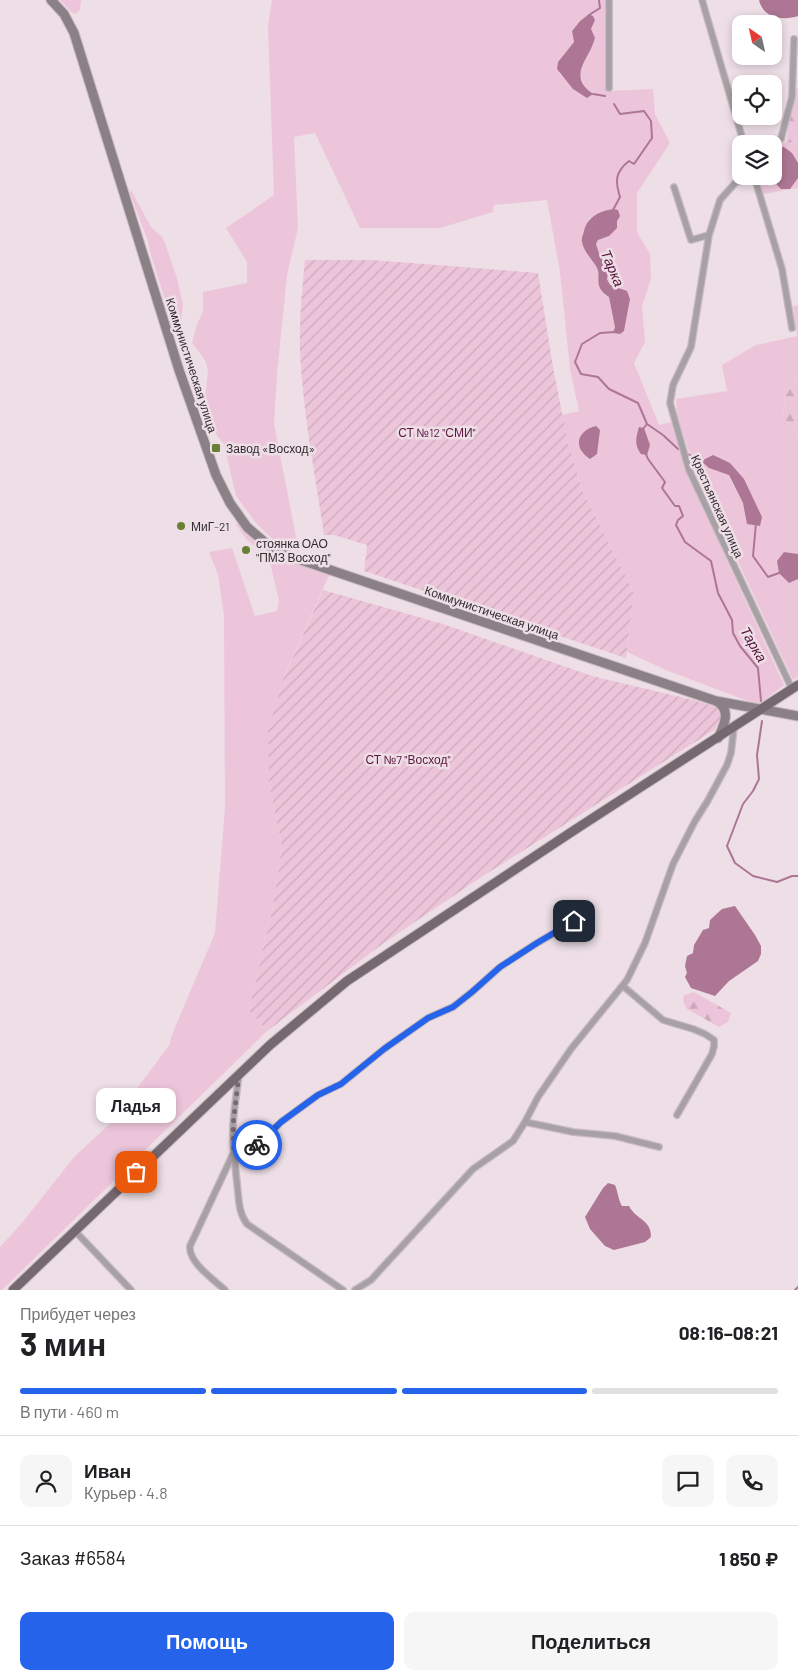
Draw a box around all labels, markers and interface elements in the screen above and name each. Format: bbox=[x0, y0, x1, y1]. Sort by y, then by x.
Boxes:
north arrow bbox=[732, 15, 782, 65]
map controls bbox=[732, 15, 782, 185]
button: locate bbox=[732, 75, 782, 125]
button: layers bbox=[732, 135, 782, 185]
water label: Тарка bbox=[598, 247, 628, 289]
street label: Коммунистическая улица bbox=[163, 296, 221, 435]
park label: СТ №12 "СМИ" bbox=[398, 425, 476, 439]
place label: Завод «Восход» bbox=[226, 441, 315, 456]
marker: Завод «Восход» bbox=[210, 442, 222, 454]
street label: Крестьянская улица bbox=[688, 452, 747, 560]
place label: МиГ-21 bbox=[191, 519, 229, 533]
marker: МиГ-21 bbox=[175, 520, 187, 532]
place label: стоянка ОАО "ПМЗ Восход" bbox=[256, 536, 331, 565]
marker: стоянка ОАО "ПМЗ Восход" bbox=[240, 544, 252, 556]
street label: Коммунистическая улица bbox=[423, 582, 561, 643]
water label: Тарка bbox=[737, 623, 771, 665]
park label: СТ №7 "Восход" bbox=[365, 752, 451, 767]
pin bbox=[553, 900, 595, 942]
icon: home bbox=[560, 907, 588, 935]
callout: Ладья bbox=[96, 1087, 176, 1122]
text: Ладья bbox=[111, 1096, 161, 1115]
courier bbox=[232, 1120, 282, 1170]
icon: bike bbox=[243, 1131, 271, 1159]
pin bbox=[115, 1151, 157, 1193]
icon: bag bbox=[122, 1158, 150, 1186]
text: Прибудет через bbox=[20, 1304, 136, 1323]
text: 08:16–08:21 bbox=[679, 1321, 778, 1344]
text: 3 мин bbox=[20, 1324, 106, 1362]
text: В пути · 460 m bbox=[20, 1402, 119, 1421]
button: person bbox=[20, 1455, 72, 1507]
button: chat bbox=[662, 1455, 714, 1507]
button: phone bbox=[726, 1455, 778, 1507]
text: Иван bbox=[84, 1459, 131, 1482]
text: Курьер · 4.8 bbox=[84, 1483, 168, 1502]
text: Заказ #6584 bbox=[20, 1546, 126, 1569]
text: 1 850 ₽ bbox=[719, 1547, 778, 1570]
button: Помощь bbox=[20, 1612, 394, 1670]
button: Поделиться bbox=[404, 1612, 778, 1670]

